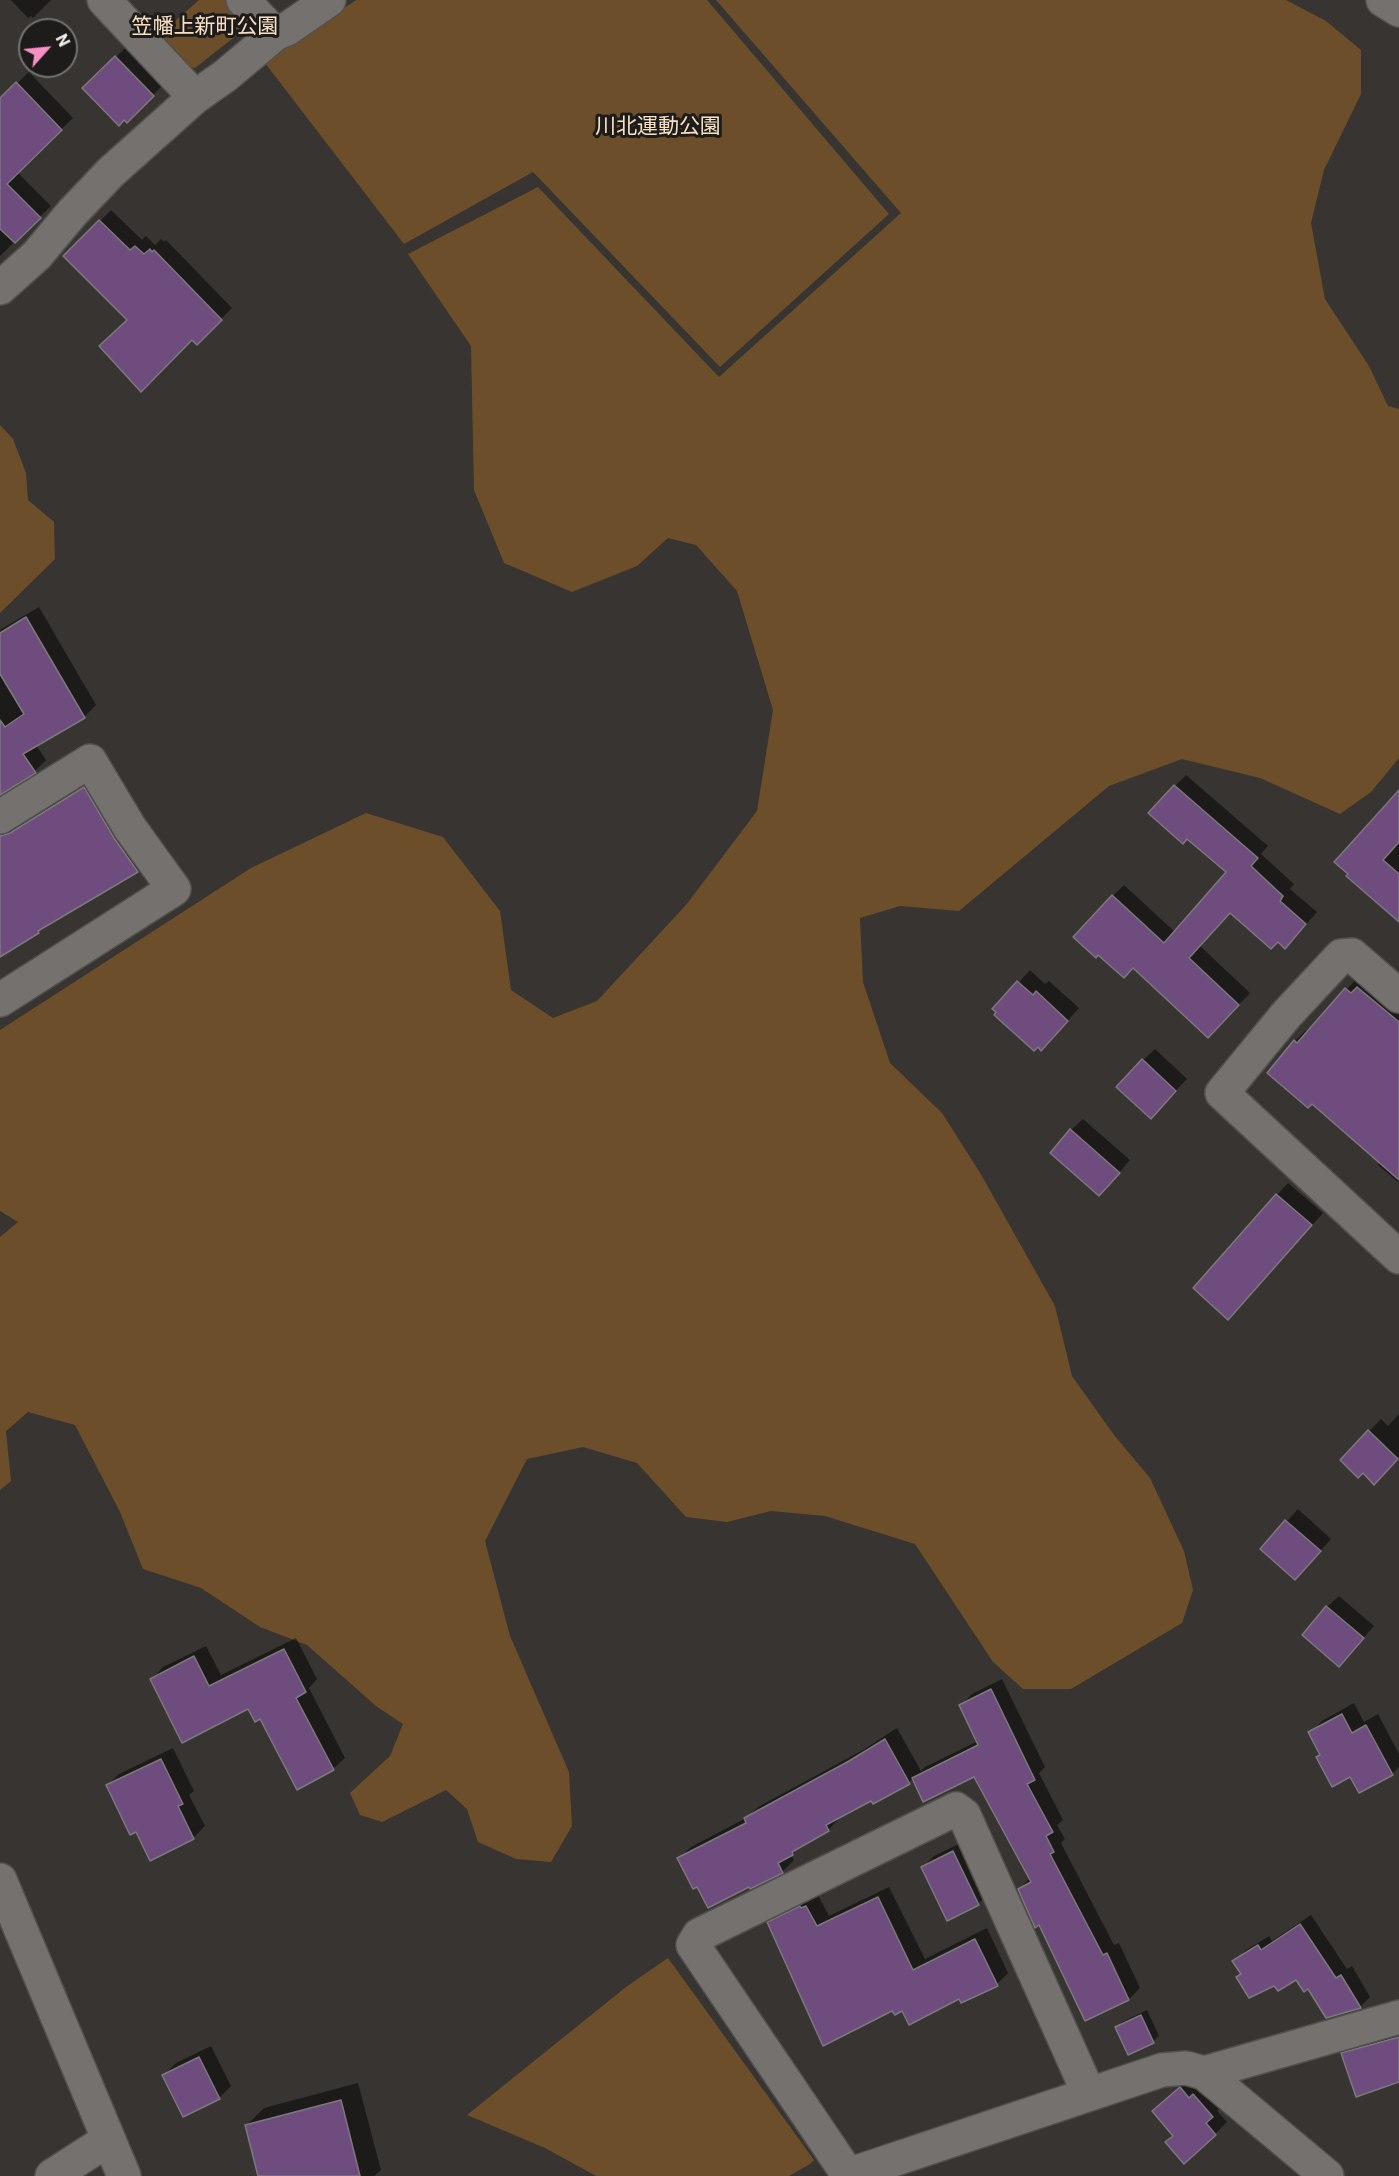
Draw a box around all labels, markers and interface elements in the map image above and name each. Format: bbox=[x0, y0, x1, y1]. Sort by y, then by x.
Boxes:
park label: 笠幡上新町公園 bbox=[132, 15, 278, 41]
north arrow bbox=[18, 18, 78, 78]
text: N bbox=[52, 31, 74, 50]
park label: 川北運動公園 bbox=[595, 115, 721, 141]

